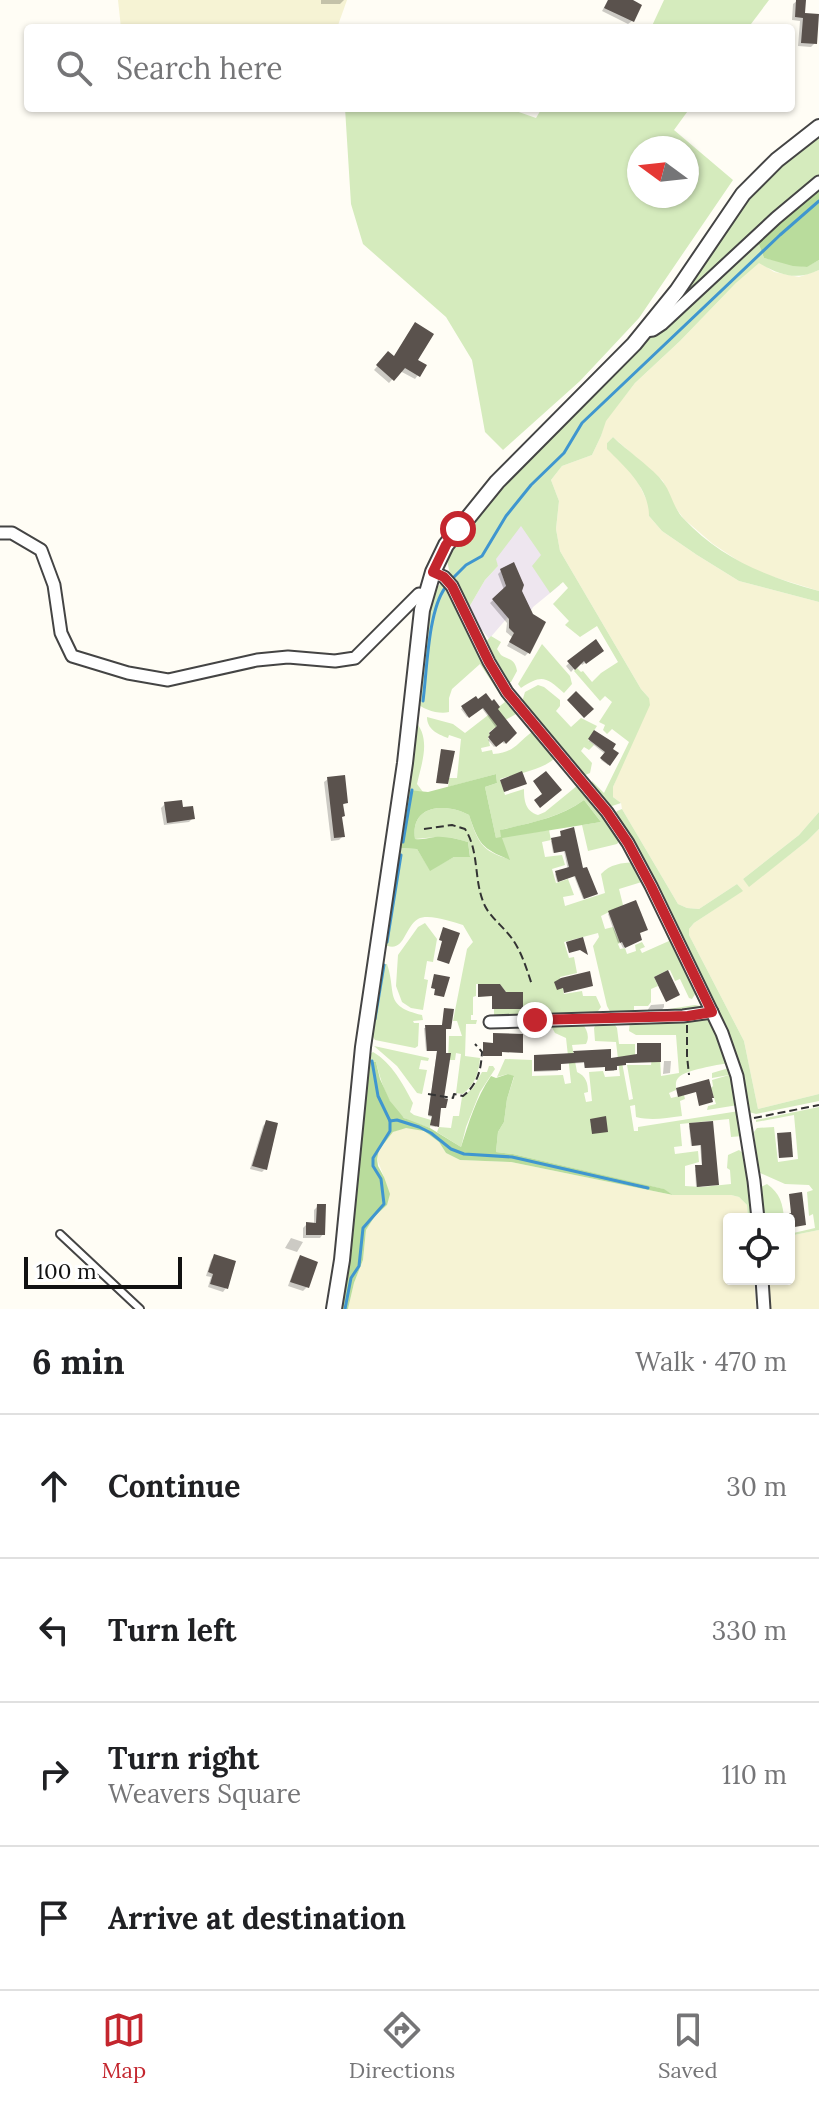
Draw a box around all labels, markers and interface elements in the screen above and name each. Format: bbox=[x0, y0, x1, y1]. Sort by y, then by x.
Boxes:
search box bbox=[24, 24, 795, 112]
icon: search bbox=[52, 46, 96, 90]
text: Search here bbox=[116, 49, 283, 87]
north arrow bbox=[627, 136, 699, 208]
route start bbox=[440, 511, 476, 547]
route end bbox=[517, 1002, 553, 1038]
map controls bbox=[723, 1213, 795, 1285]
button: locate bbox=[723, 1213, 795, 1285]
scale bar bbox=[24, 1253, 182, 1289]
text: 100 m bbox=[36, 1257, 97, 1285]
text: 6 min bbox=[32, 1340, 125, 1383]
text: Walk · 470 m bbox=[635, 1345, 787, 1378]
icon: ahead bbox=[32, 1464, 76, 1508]
text: Continue bbox=[108, 1467, 240, 1505]
text: 30 m bbox=[726, 1470, 787, 1503]
icon: left bbox=[32, 1608, 76, 1652]
text: Turn left bbox=[108, 1611, 236, 1649]
text: 330 m bbox=[712, 1614, 787, 1647]
text: Turn right bbox=[108, 1739, 259, 1777]
icon: right bbox=[32, 1752, 76, 1796]
text: 110 m bbox=[722, 1758, 787, 1791]
text: Weavers Square bbox=[108, 1777, 301, 1810]
icon: arrive bbox=[32, 1896, 76, 1940]
text: Arrive at destination bbox=[108, 1899, 406, 1937]
tab: Map bbox=[101, 2008, 146, 2084]
tab: Directions bbox=[349, 2008, 455, 2084]
tab: Saved bbox=[658, 2008, 718, 2084]

